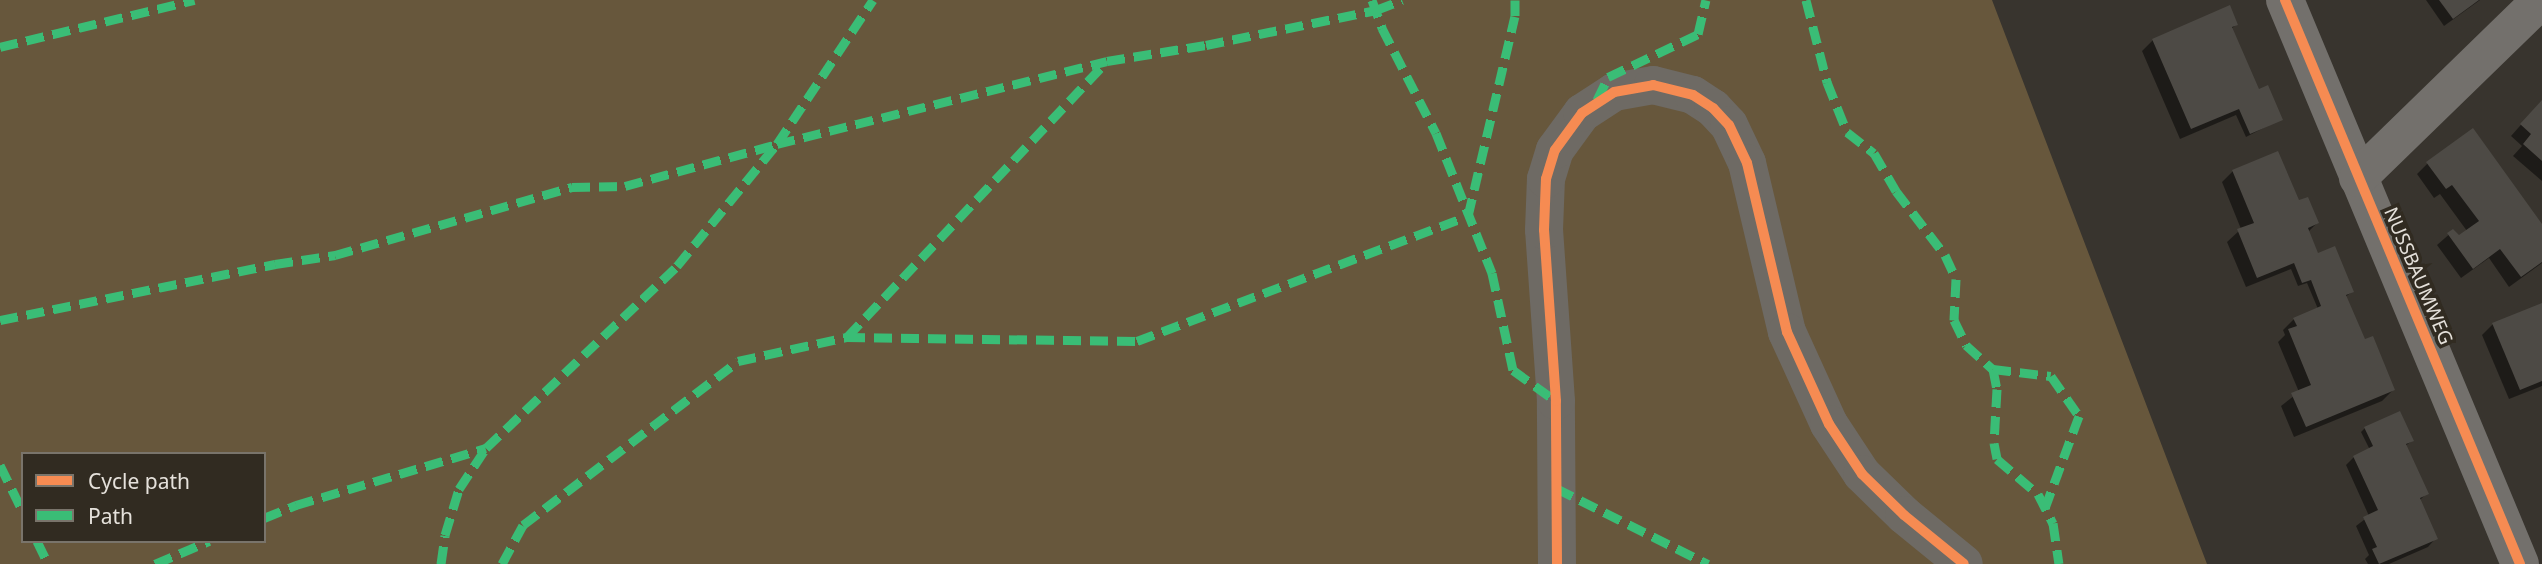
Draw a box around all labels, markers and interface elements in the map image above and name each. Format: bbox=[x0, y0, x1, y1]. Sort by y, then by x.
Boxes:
street label: NUSSBAUMWEG bbox=[2379, 204, 2457, 348]
legend bbox=[21, 452, 266, 543]
text: Cycle path bbox=[88, 467, 190, 495]
text: Path bbox=[88, 502, 133, 530]

